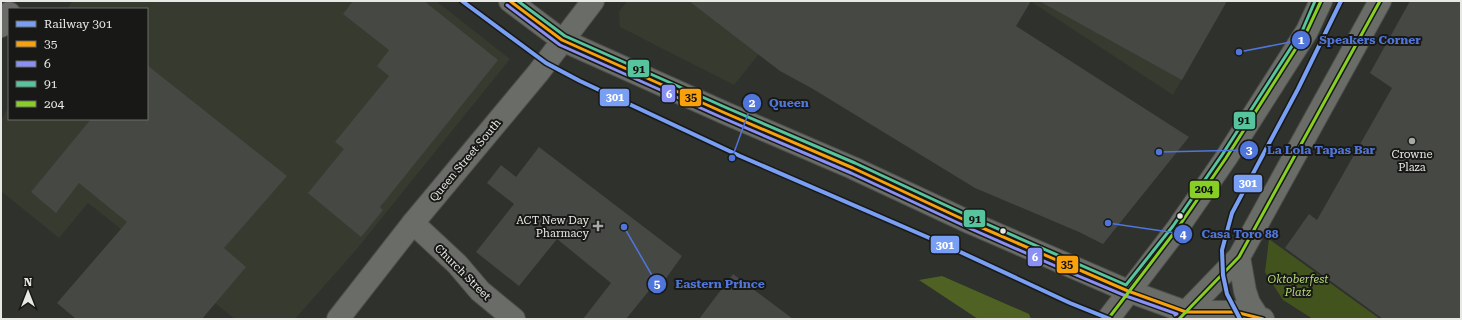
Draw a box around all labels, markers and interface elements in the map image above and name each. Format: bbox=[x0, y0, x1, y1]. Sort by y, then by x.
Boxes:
legend bbox=[8, 8, 148, 120]
text: Railway 301 bbox=[44, 17, 113, 31]
callout: Speakers Corner bbox=[1291, 28, 1428, 52]
text: 1 bbox=[1298, 33, 1305, 47]
text: Speakers Corner bbox=[1319, 33, 1421, 47]
text: 35 bbox=[44, 37, 58, 51]
text: 6 bbox=[44, 57, 51, 71]
line badge: 91 bbox=[627, 59, 650, 78]
text: 91 bbox=[633, 63, 645, 76]
text: 91 bbox=[44, 77, 58, 91]
line badge: 6 bbox=[661, 84, 676, 103]
line badge: 301 bbox=[599, 88, 630, 107]
text: 6 bbox=[666, 88, 672, 101]
line badge: 35 bbox=[679, 88, 702, 107]
text: 301 bbox=[606, 91, 624, 104]
text: 35 bbox=[685, 91, 697, 104]
callout: Queen bbox=[742, 91, 817, 115]
text: 2 bbox=[749, 96, 756, 110]
text: Queen bbox=[769, 96, 809, 110]
text: 204 bbox=[44, 97, 64, 111]
line badge: 91 bbox=[1233, 111, 1256, 130]
text: 91 bbox=[1238, 114, 1250, 127]
street label: Queen Street South bbox=[427, 116, 504, 204]
marker: Crowne Plaza bbox=[1407, 136, 1417, 146]
callout: La Lola Tapas Bar bbox=[1239, 138, 1383, 162]
text: 3 bbox=[1246, 143, 1253, 157]
text: La Lola Tapas Bar bbox=[1267, 143, 1376, 157]
place label: Crowne Plaza bbox=[1391, 148, 1433, 174]
line badge: 301 bbox=[1233, 174, 1263, 193]
text: 301 bbox=[1239, 177, 1257, 190]
line badge: 204 bbox=[1189, 180, 1220, 199]
text: 204 bbox=[1195, 183, 1214, 196]
line badge: 91 bbox=[963, 209, 986, 228]
unlabelled marker bbox=[1175, 211, 1185, 221]
text: 91 bbox=[969, 213, 981, 226]
place label: ACT New Day Pharmacy bbox=[516, 214, 589, 240]
marker: ACT New Day Pharmacy bbox=[592, 220, 604, 232]
callout: Casa Toro 88 bbox=[1173, 222, 1286, 246]
unlabelled marker bbox=[998, 226, 1008, 236]
text: 4 bbox=[1180, 227, 1187, 241]
text: Casa Toro 88 bbox=[1201, 227, 1279, 241]
line badge: 301 bbox=[930, 235, 960, 254]
text: 301 bbox=[936, 239, 954, 252]
street label: Church Street bbox=[432, 242, 493, 303]
line badge: 6 bbox=[1027, 247, 1043, 267]
text: 6 bbox=[1032, 251, 1038, 264]
line badge: 35 bbox=[1056, 255, 1079, 274]
text: 35 bbox=[1061, 258, 1073, 271]
north arrow bbox=[8, 272, 48, 312]
callout: Eastern Prince bbox=[647, 272, 773, 296]
park label: Oktoberfest Platz bbox=[1268, 273, 1329, 299]
text: N bbox=[24, 276, 33, 289]
text: 5 bbox=[654, 277, 661, 291]
text: Eastern Prince bbox=[675, 277, 765, 291]

